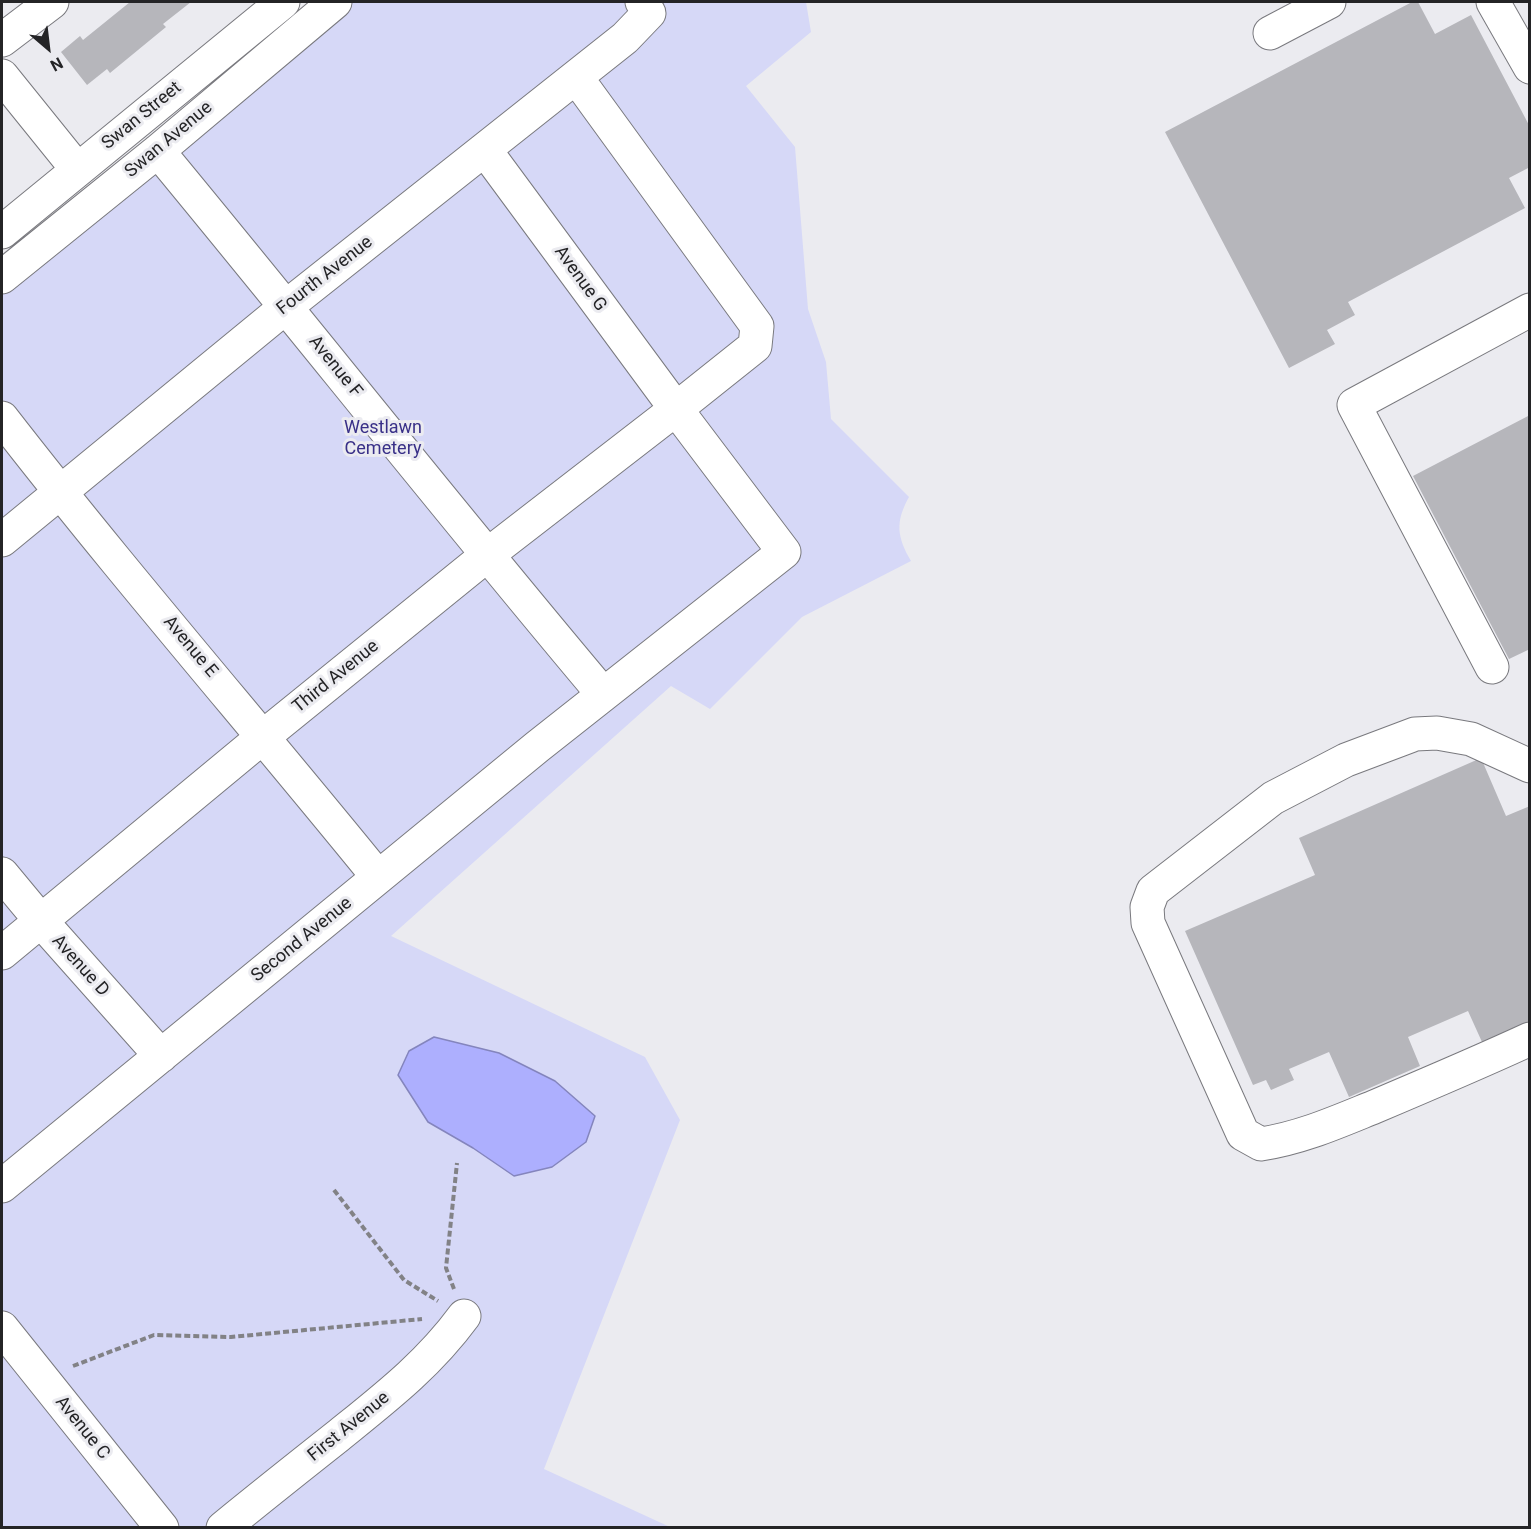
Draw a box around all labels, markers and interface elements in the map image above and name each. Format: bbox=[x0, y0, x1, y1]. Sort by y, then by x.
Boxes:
north arrow bbox=[18, 18, 78, 78]
text: N bbox=[47, 53, 66, 75]
street label: Swan Street bbox=[98, 77, 186, 155]
street label: Swan Avenue bbox=[121, 97, 217, 183]
street label: Fourth Avenue bbox=[273, 232, 377, 320]
street label: Avenue G bbox=[549, 242, 611, 316]
street label: Avenue F bbox=[304, 332, 366, 402]
park label: Westlawn Cemetery bbox=[344, 417, 422, 460]
street label: Avenue E bbox=[158, 612, 222, 682]
street label: Third Avenue bbox=[289, 636, 383, 718]
street label: Second Avenue bbox=[247, 893, 357, 987]
street label: Avenue D bbox=[47, 931, 113, 1001]
street label: First Avenue bbox=[304, 1387, 394, 1467]
street label: Avenue C bbox=[50, 1392, 114, 1464]

